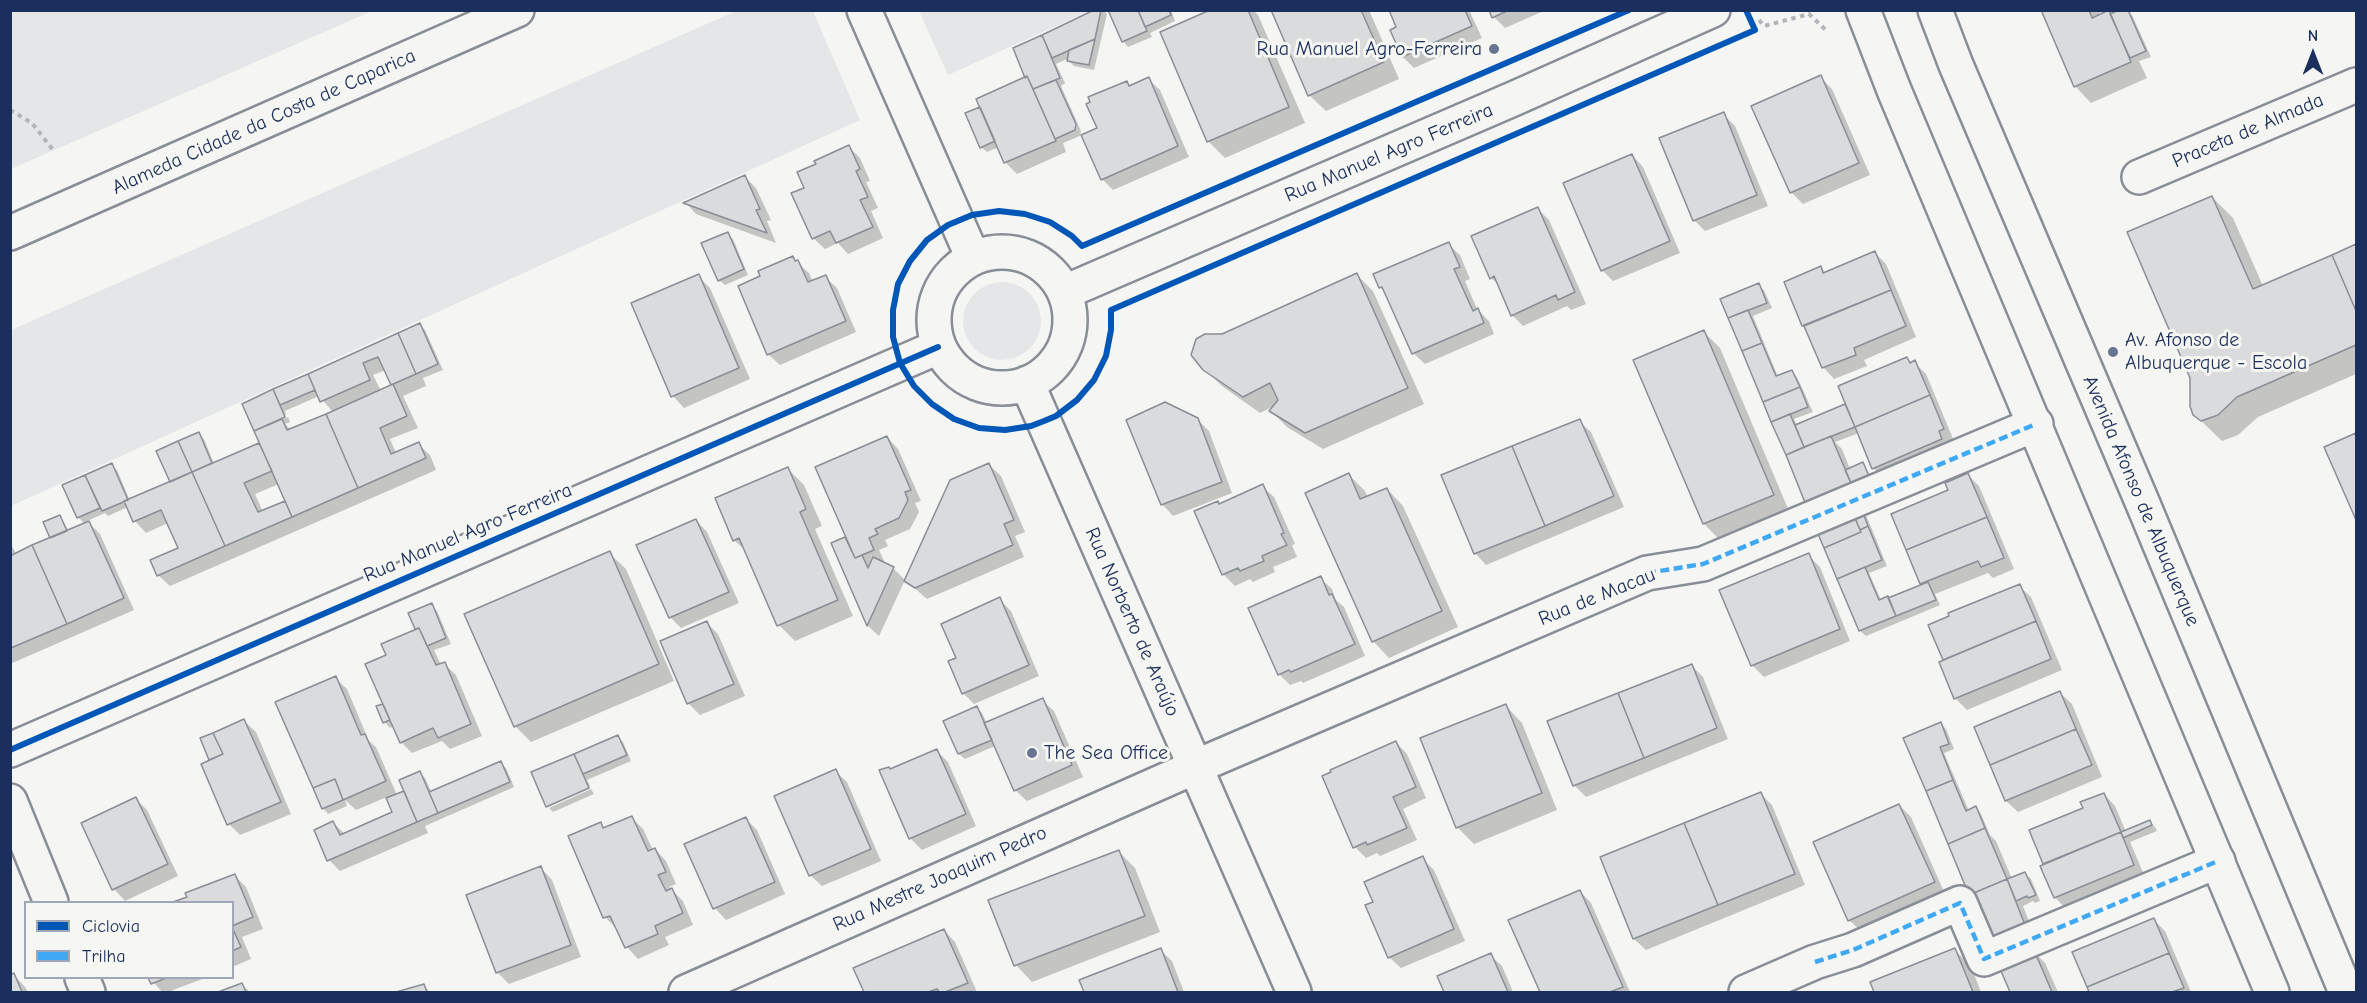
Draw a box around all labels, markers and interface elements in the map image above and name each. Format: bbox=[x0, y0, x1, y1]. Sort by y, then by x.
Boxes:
north arrow bbox=[2283, 24, 2343, 84]
text: N bbox=[2308, 27, 2318, 45]
place label: Rua Manuel Agro-Ferreira bbox=[1257, 37, 1482, 61]
marker: Rua Manuel Agro-Ferreira bbox=[1487, 42, 1501, 56]
street label: Alameda Cidade da Costa de Caparica bbox=[109, 44, 419, 200]
street label: Praceta de Almada bbox=[2169, 88, 2327, 174]
street label: Rua Manuel Agro Ferreira bbox=[1281, 98, 1497, 208]
place label: Av. Afonso de Albuquerque - Escola bbox=[2125, 328, 2307, 375]
marker: Av. Afonso de Albuquerque - Escola bbox=[2106, 345, 2120, 359]
street label: Avenida Afonso de Albuquerque bbox=[2077, 372, 2205, 630]
street label: Rua Manuel Agro Ferreira bbox=[360, 478, 576, 588]
street label: Rua Norberto de Araújo bbox=[1080, 524, 1184, 720]
street label: Rua de Macau bbox=[1535, 563, 1659, 631]
place label: The Sea Office bbox=[1044, 741, 1168, 765]
marker: The Sea Office bbox=[1025, 746, 1039, 760]
street label: Rua Mestre Joaquim Pedro bbox=[829, 821, 1051, 937]
legend bbox=[24, 901, 234, 979]
text: Ciclovia bbox=[82, 916, 140, 937]
text: Trilha bbox=[82, 946, 126, 967]

